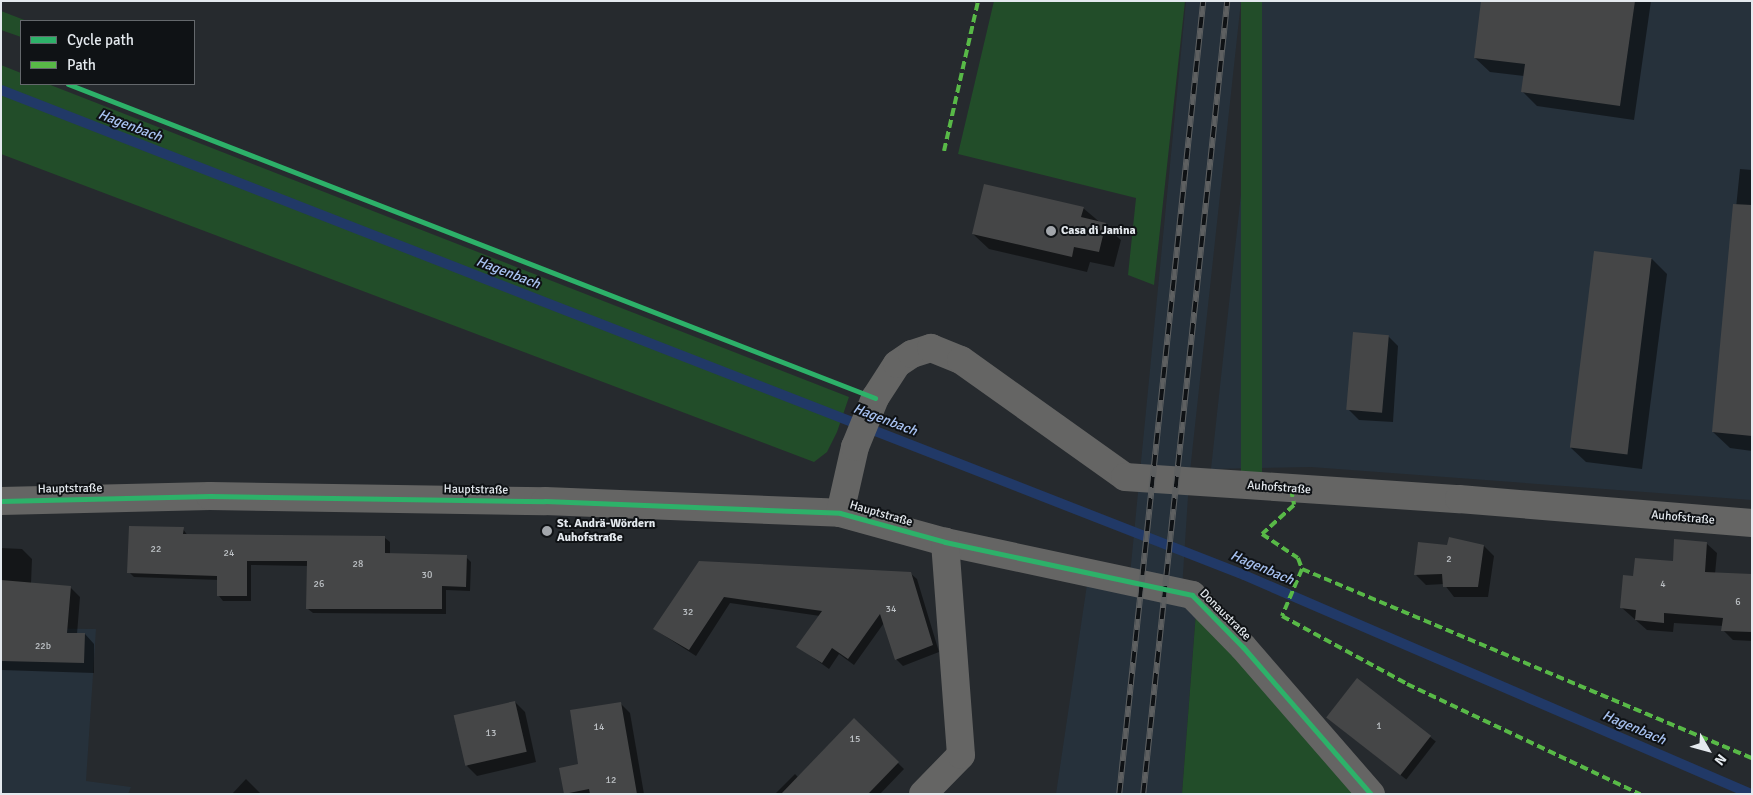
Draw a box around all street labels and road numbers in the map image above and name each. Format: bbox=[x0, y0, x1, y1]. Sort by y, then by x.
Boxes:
street label: Auhofstraße bbox=[1247, 479, 1311, 497]
street label: Hauptstraße bbox=[38, 481, 102, 497]
street label: Hauptstraße bbox=[444, 482, 508, 498]
street label: Hauptstraße bbox=[848, 498, 914, 530]
street label: Auhofstraße bbox=[1651, 508, 1715, 528]
street label: Donaustraße bbox=[1196, 586, 1254, 644]

